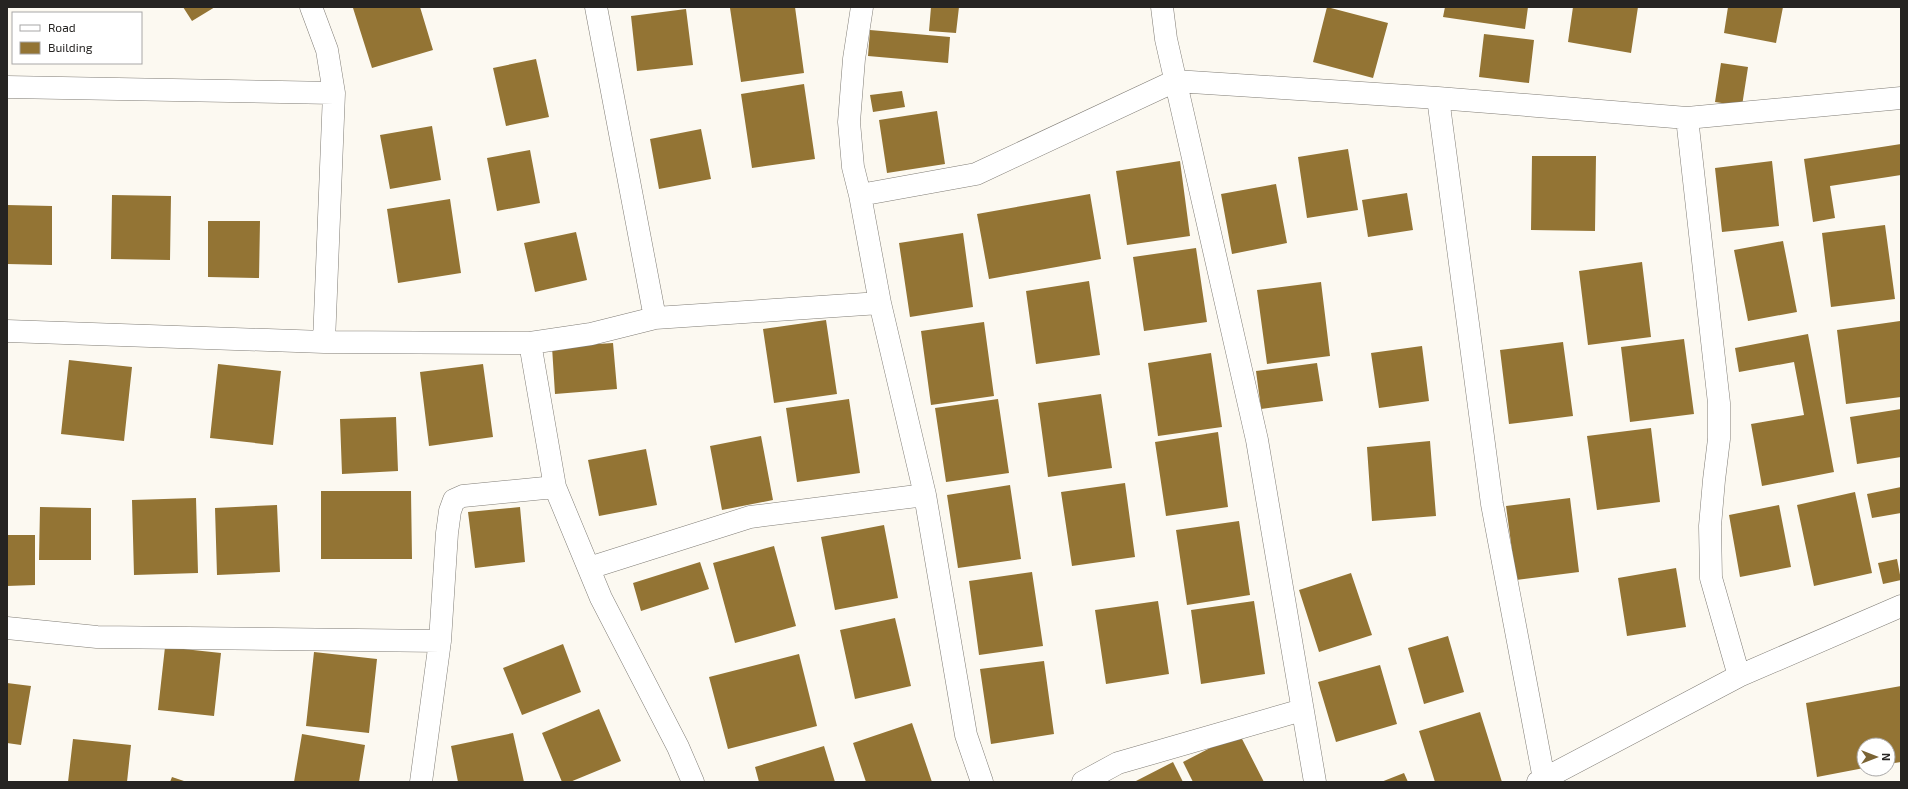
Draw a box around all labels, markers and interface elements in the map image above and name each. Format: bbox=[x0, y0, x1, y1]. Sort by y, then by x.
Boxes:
legend bbox=[12, 12, 142, 64]
text: Road bbox=[48, 20, 76, 34]
text: Building bbox=[48, 40, 93, 54]
north arrow bbox=[1856, 737, 1896, 777]
text: N bbox=[1880, 753, 1893, 761]

